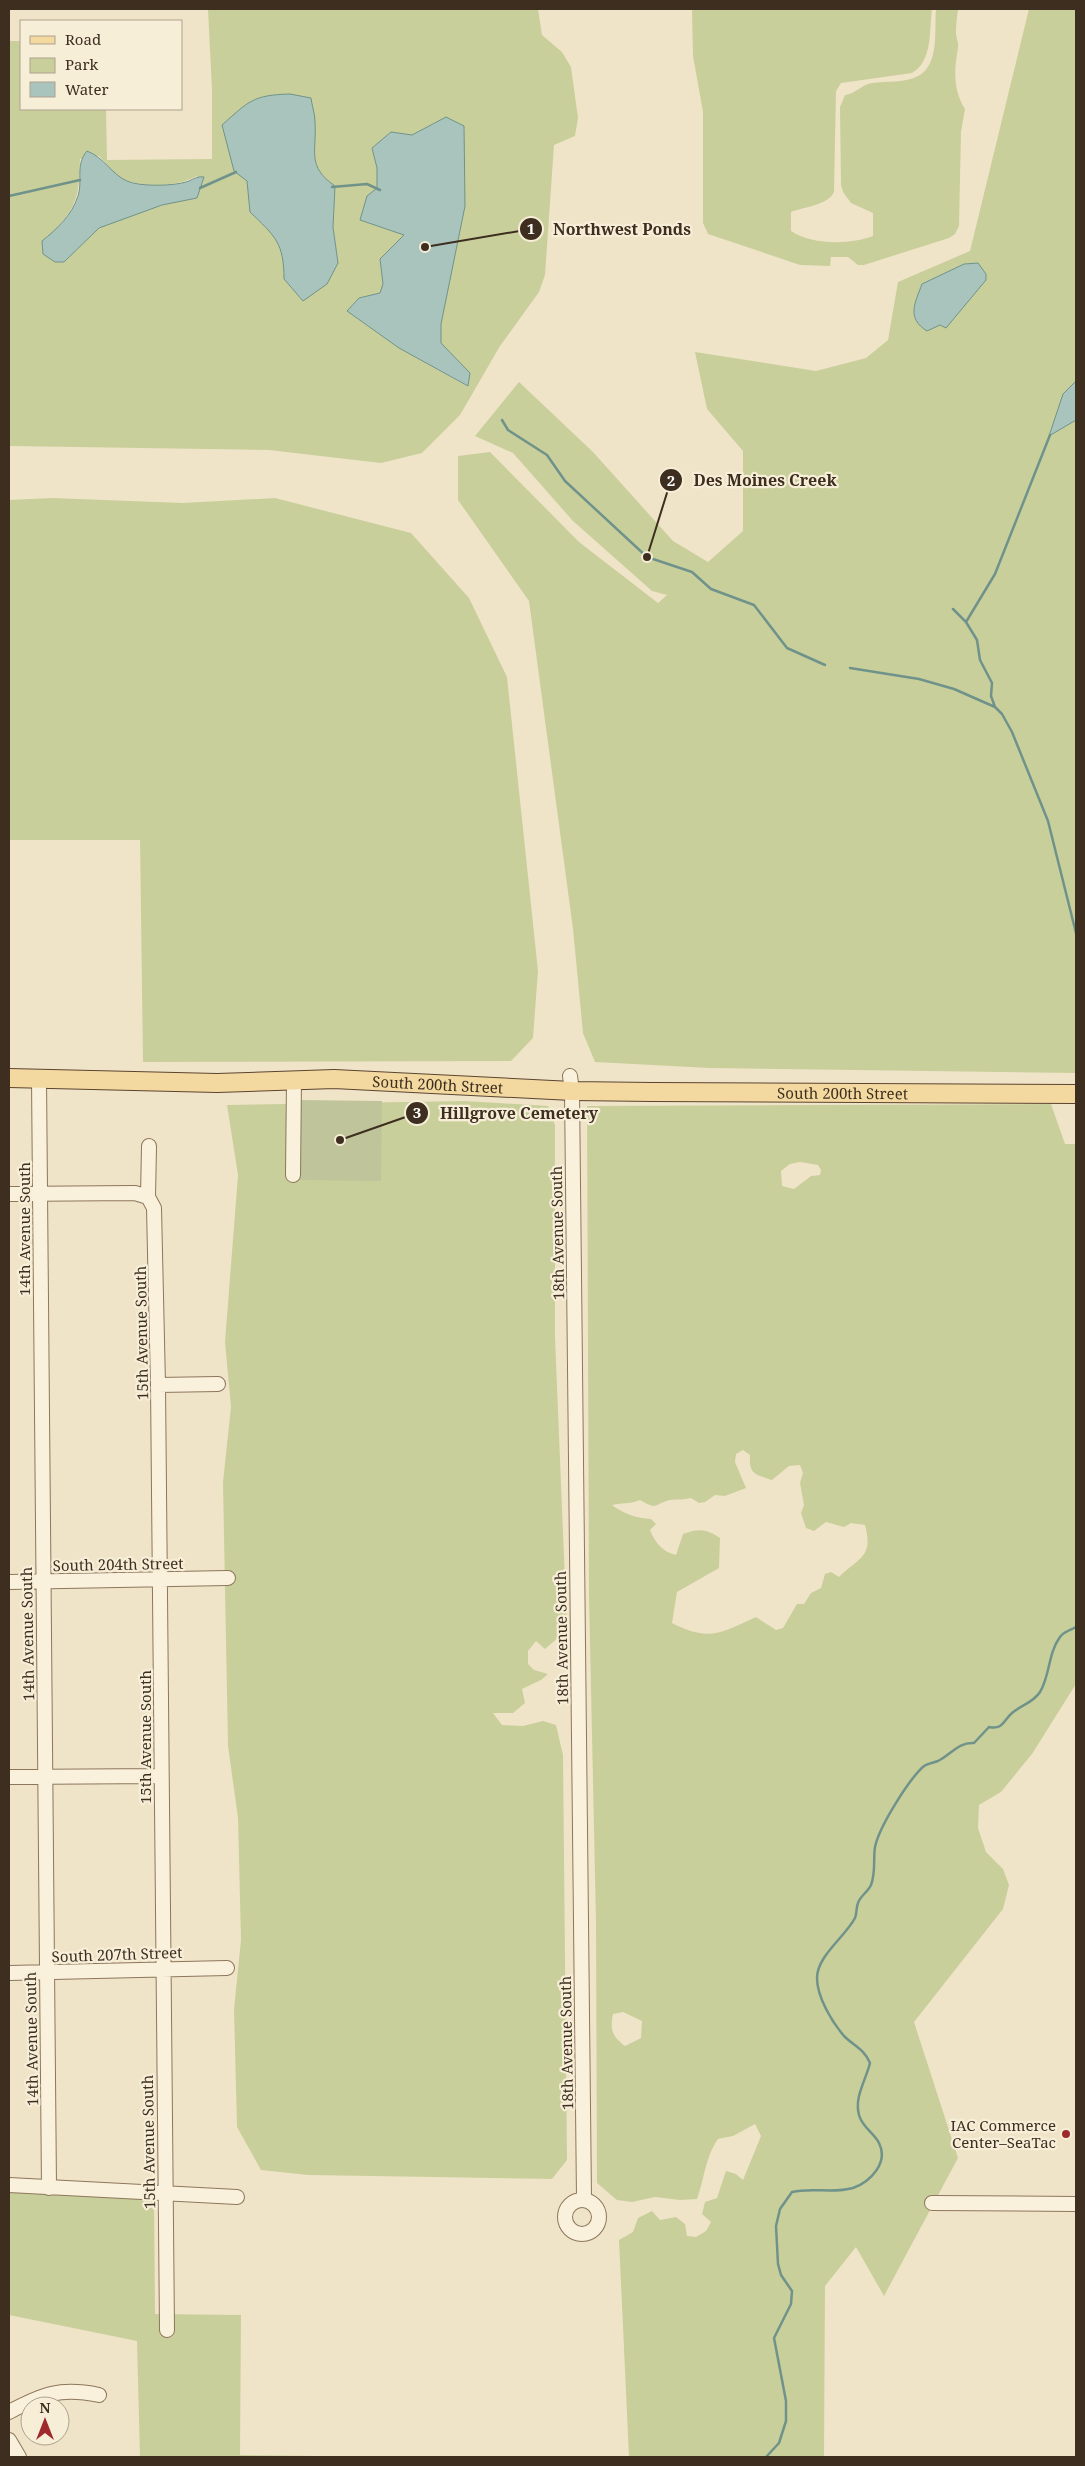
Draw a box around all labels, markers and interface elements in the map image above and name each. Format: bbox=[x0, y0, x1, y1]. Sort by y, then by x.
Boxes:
legend bbox=[20, 20, 182, 110]
text: Road bbox=[65, 29, 101, 49]
text: Park bbox=[65, 54, 99, 74]
text: Water bbox=[65, 79, 108, 99]
callout: Northwest Ponds bbox=[518, 213, 701, 244]
text: 1 bbox=[527, 218, 535, 238]
text: Northwest Ponds bbox=[553, 218, 691, 240]
callout: Des Moines Creek bbox=[658, 465, 847, 496]
text: Des Moines Creek bbox=[693, 469, 837, 491]
text: 2 bbox=[667, 470, 675, 490]
street label: South 200th Street bbox=[372, 1071, 504, 1098]
street label: South 200th Street bbox=[777, 1083, 908, 1103]
callout: Hillgrove Cemetery bbox=[405, 1098, 608, 1129]
text: 3 bbox=[413, 1102, 421, 1122]
text: Hillgrove Cemetery bbox=[440, 1102, 599, 1124]
street label: 14th Avenue South bbox=[14, 1161, 34, 1296]
street label: 18th Avenue South bbox=[546, 1165, 568, 1300]
street label: 15th Avenue South bbox=[130, 1265, 152, 1400]
street label: South 204th Street bbox=[52, 1553, 184, 1575]
street label: 14th Avenue South bbox=[16, 1566, 38, 1701]
street label: 18th Avenue South bbox=[550, 1570, 572, 1705]
street label: 15th Avenue South bbox=[135, 1669, 155, 1804]
street label: South 207th Street bbox=[51, 1942, 183, 1966]
street label: 14th Avenue South bbox=[20, 1971, 42, 2106]
street label: 18th Avenue South bbox=[555, 1975, 577, 2110]
street label: 15th Avenue South bbox=[137, 2074, 159, 2209]
place label: IAC Commerce Center–SeaTac bbox=[950, 2115, 1056, 2152]
marker: IAC Commerce Center–SeaTac bbox=[1060, 2128, 1072, 2140]
north arrow bbox=[20, 2396, 70, 2446]
text: N bbox=[39, 2398, 51, 2417]

